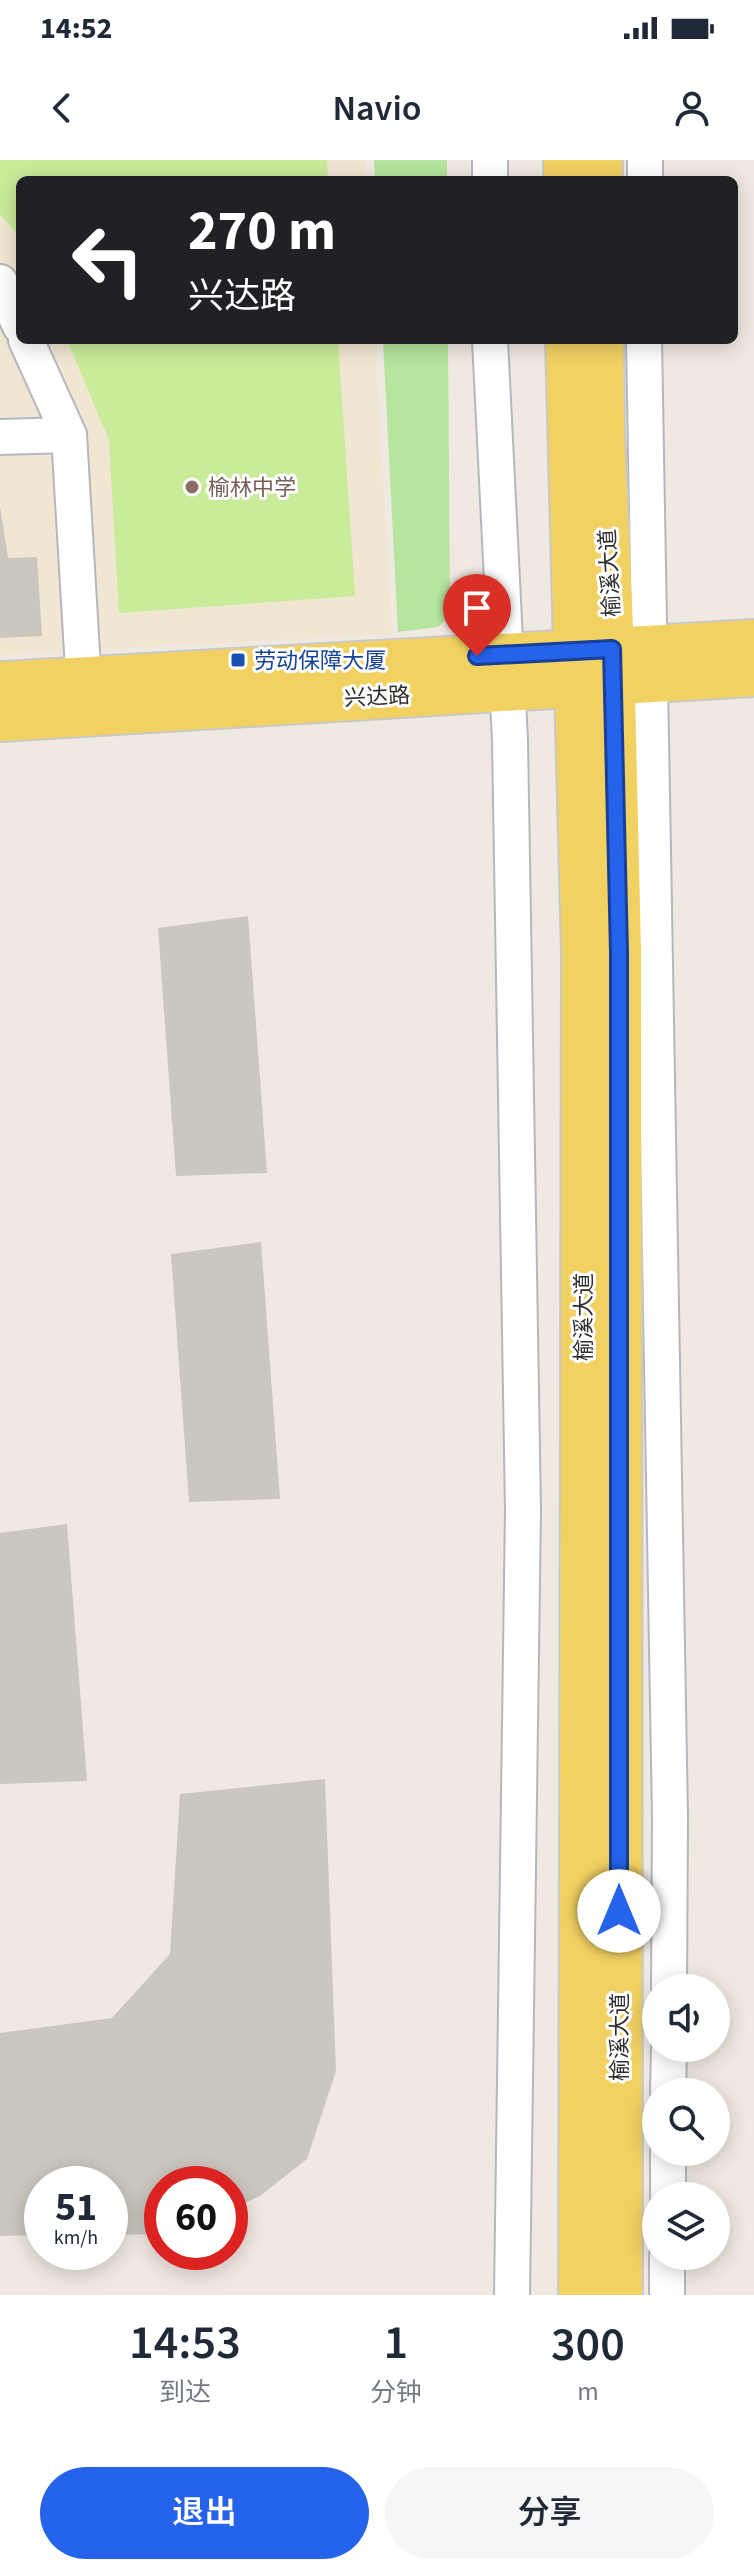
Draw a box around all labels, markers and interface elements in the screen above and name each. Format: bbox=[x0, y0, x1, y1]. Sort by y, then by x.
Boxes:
text: 14:52 bbox=[40, 7, 112, 50]
text: Navio bbox=[332, 83, 422, 134]
icon: back bbox=[40, 86, 84, 130]
icon: person bbox=[670, 86, 714, 130]
text: 270 m bbox=[188, 192, 336, 271]
icon: left bbox=[56, 208, 160, 312]
text: 兴达路 bbox=[188, 271, 296, 322]
place label: 榆林中学 bbox=[208, 472, 296, 504]
marker: 榆林中学 bbox=[183, 478, 201, 496]
street label: 榆溪大道 bbox=[592, 528, 628, 618]
pin bbox=[443, 574, 511, 656]
icon: arrive bbox=[455, 586, 499, 630]
place label: 劳动保障大厦 bbox=[254, 645, 386, 677]
marker: 劳动保障大厦 bbox=[229, 651, 247, 669]
street label: 兴达路 bbox=[343, 679, 411, 715]
street label: 榆溪大道 bbox=[568, 1273, 600, 1361]
position arrow bbox=[577, 1869, 661, 1953]
map controls bbox=[642, 1974, 730, 2270]
button: sound bbox=[642, 1974, 730, 2062]
street label: 榆溪大道 bbox=[604, 1993, 636, 2081]
button: search bbox=[642, 2078, 730, 2166]
speed limit sign: 60 bbox=[144, 2166, 248, 2270]
text: 51 bbox=[55, 2179, 97, 2236]
button: layers bbox=[642, 2182, 730, 2270]
text: km/h bbox=[54, 2224, 98, 2252]
text: 14:53 bbox=[129, 2309, 241, 2377]
text: 1 bbox=[384, 2309, 408, 2377]
text: 300 bbox=[551, 2311, 625, 2379]
text: m bbox=[577, 2373, 599, 2410]
text: 到达 bbox=[159, 2374, 211, 2411]
text: 分钟 bbox=[370, 2374, 422, 2411]
button: 退出 bbox=[40, 2467, 369, 2559]
button: 分享 bbox=[385, 2467, 714, 2559]

